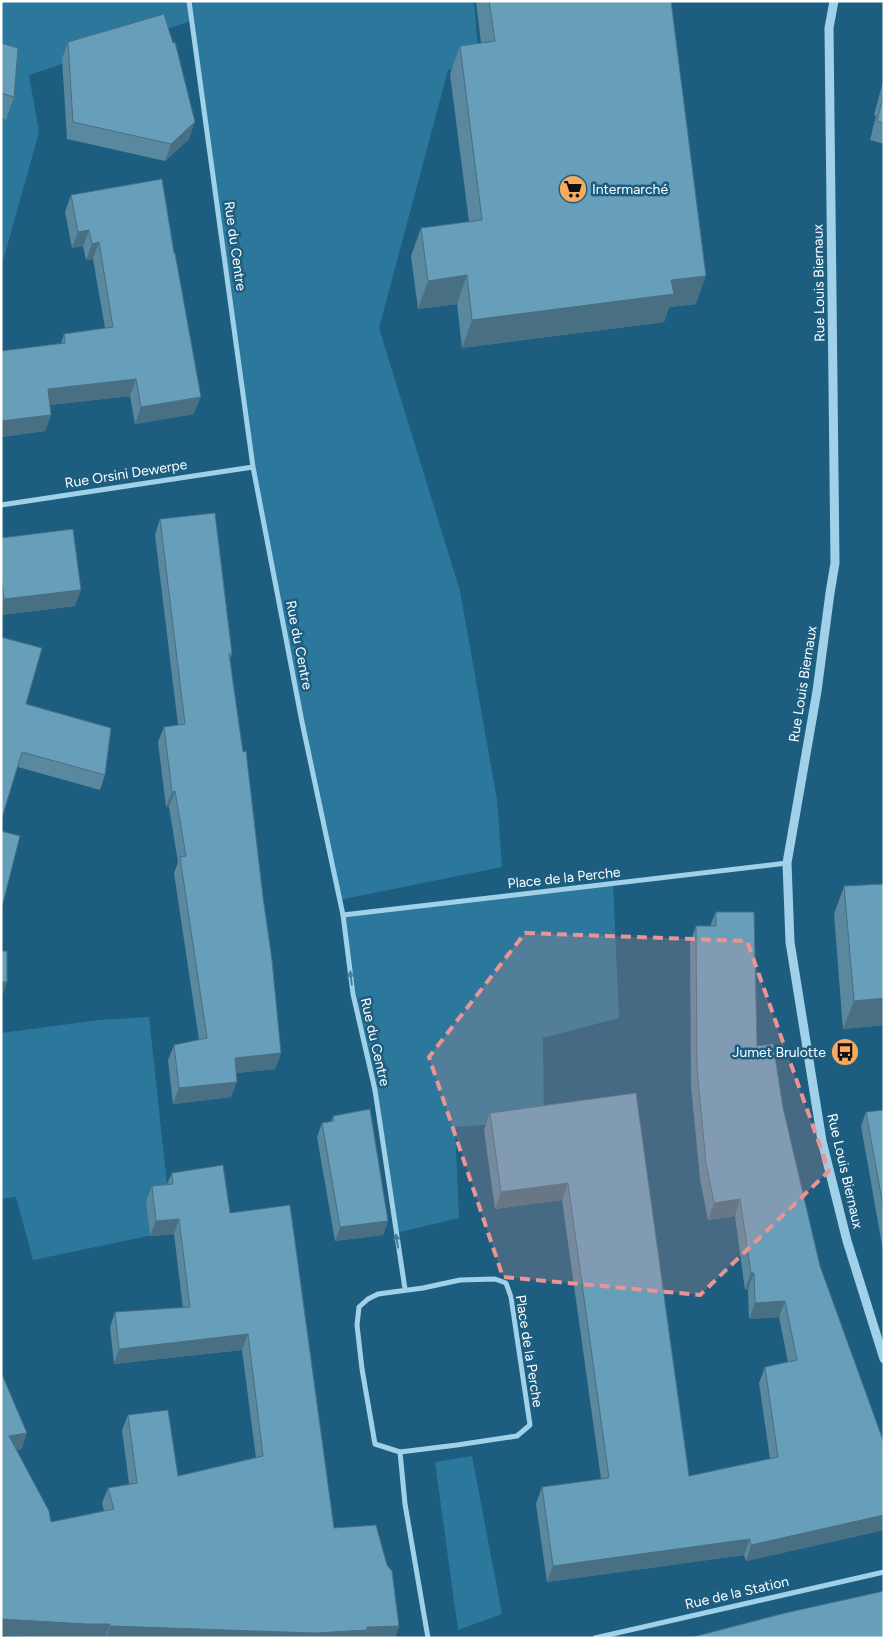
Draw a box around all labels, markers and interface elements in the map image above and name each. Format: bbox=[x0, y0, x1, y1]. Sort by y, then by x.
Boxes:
supermarket icon: Intermarché bbox=[558, 174, 588, 204]
place label: Intermarché bbox=[592, 181, 668, 198]
street label: Rue du Centre bbox=[220, 200, 250, 292]
street label: Rue Louis Biernaux bbox=[809, 224, 829, 342]
street label: Rue Orsini Dewerpe bbox=[64, 456, 189, 492]
street label: Rue du Centre bbox=[282, 599, 316, 691]
street label: Rue Louis Biernaux bbox=[785, 624, 821, 743]
street label: Place de la Perche bbox=[507, 864, 622, 892]
one-way arrow bbox=[347, 970, 355, 986]
street label: Rue du Centre bbox=[357, 996, 394, 1088]
bus stop icon: Jumet Brulotte bbox=[830, 1037, 860, 1067]
place label: Jumet Brulotte bbox=[732, 1044, 826, 1061]
street label: Rue Louis Biernaux bbox=[823, 1112, 867, 1231]
one-way arrow bbox=[393, 1233, 401, 1249]
street label: Place de la Perche bbox=[512, 1294, 546, 1409]
street label: Rue de la Station bbox=[683, 1573, 791, 1613]

